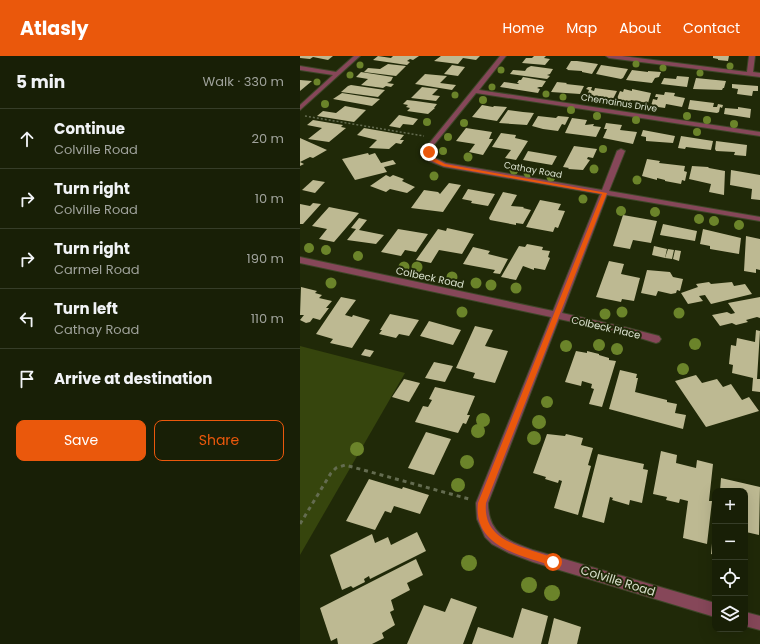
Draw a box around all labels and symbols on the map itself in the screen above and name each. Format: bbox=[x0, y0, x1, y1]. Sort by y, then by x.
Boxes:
street label: Chemainus Drive bbox=[580, 91, 658, 115]
route end bbox=[420, 143, 438, 161]
street label: Cathay Road bbox=[503, 159, 563, 181]
street label: Colbeck Road bbox=[394, 263, 465, 292]
street label: Colbeck Place bbox=[570, 312, 642, 343]
route start bbox=[544, 553, 562, 571]
street label: Colville Road bbox=[579, 561, 658, 600]

